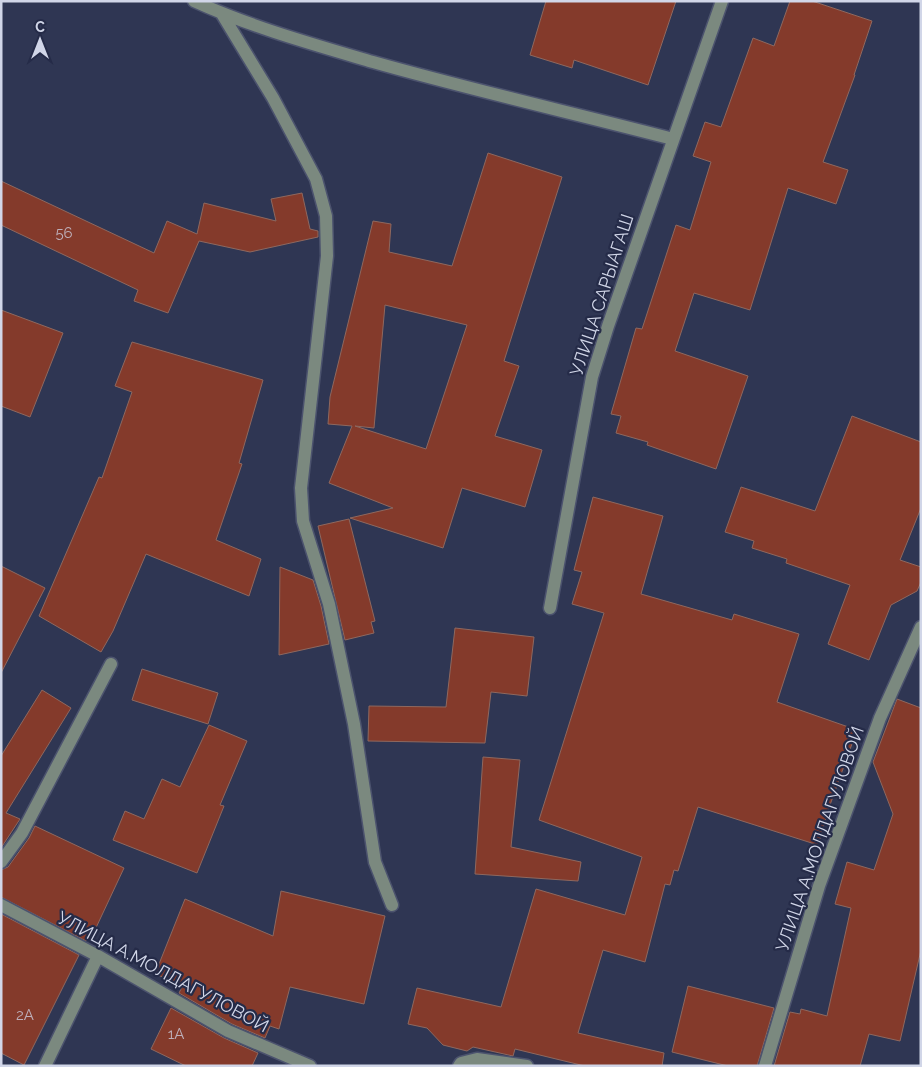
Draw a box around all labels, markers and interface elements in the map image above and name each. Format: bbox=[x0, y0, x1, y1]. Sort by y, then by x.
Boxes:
north arrow bbox=[15, 15, 65, 65]
text: С bbox=[35, 19, 45, 35]
street label: УЛИЦА САРЫАГАШ bbox=[565, 211, 638, 378]
house number: 56 bbox=[55, 224, 73, 242]
street label: УЛИЦА А.МОЛДАГУЛОВОЙ bbox=[771, 724, 868, 954]
street label: УЛИЦА А.МОЛДАГУЛОВОЙ bbox=[54, 907, 273, 1036]
house number: 2А bbox=[16, 1006, 34, 1024]
house number: 1А bbox=[168, 1025, 184, 1043]

